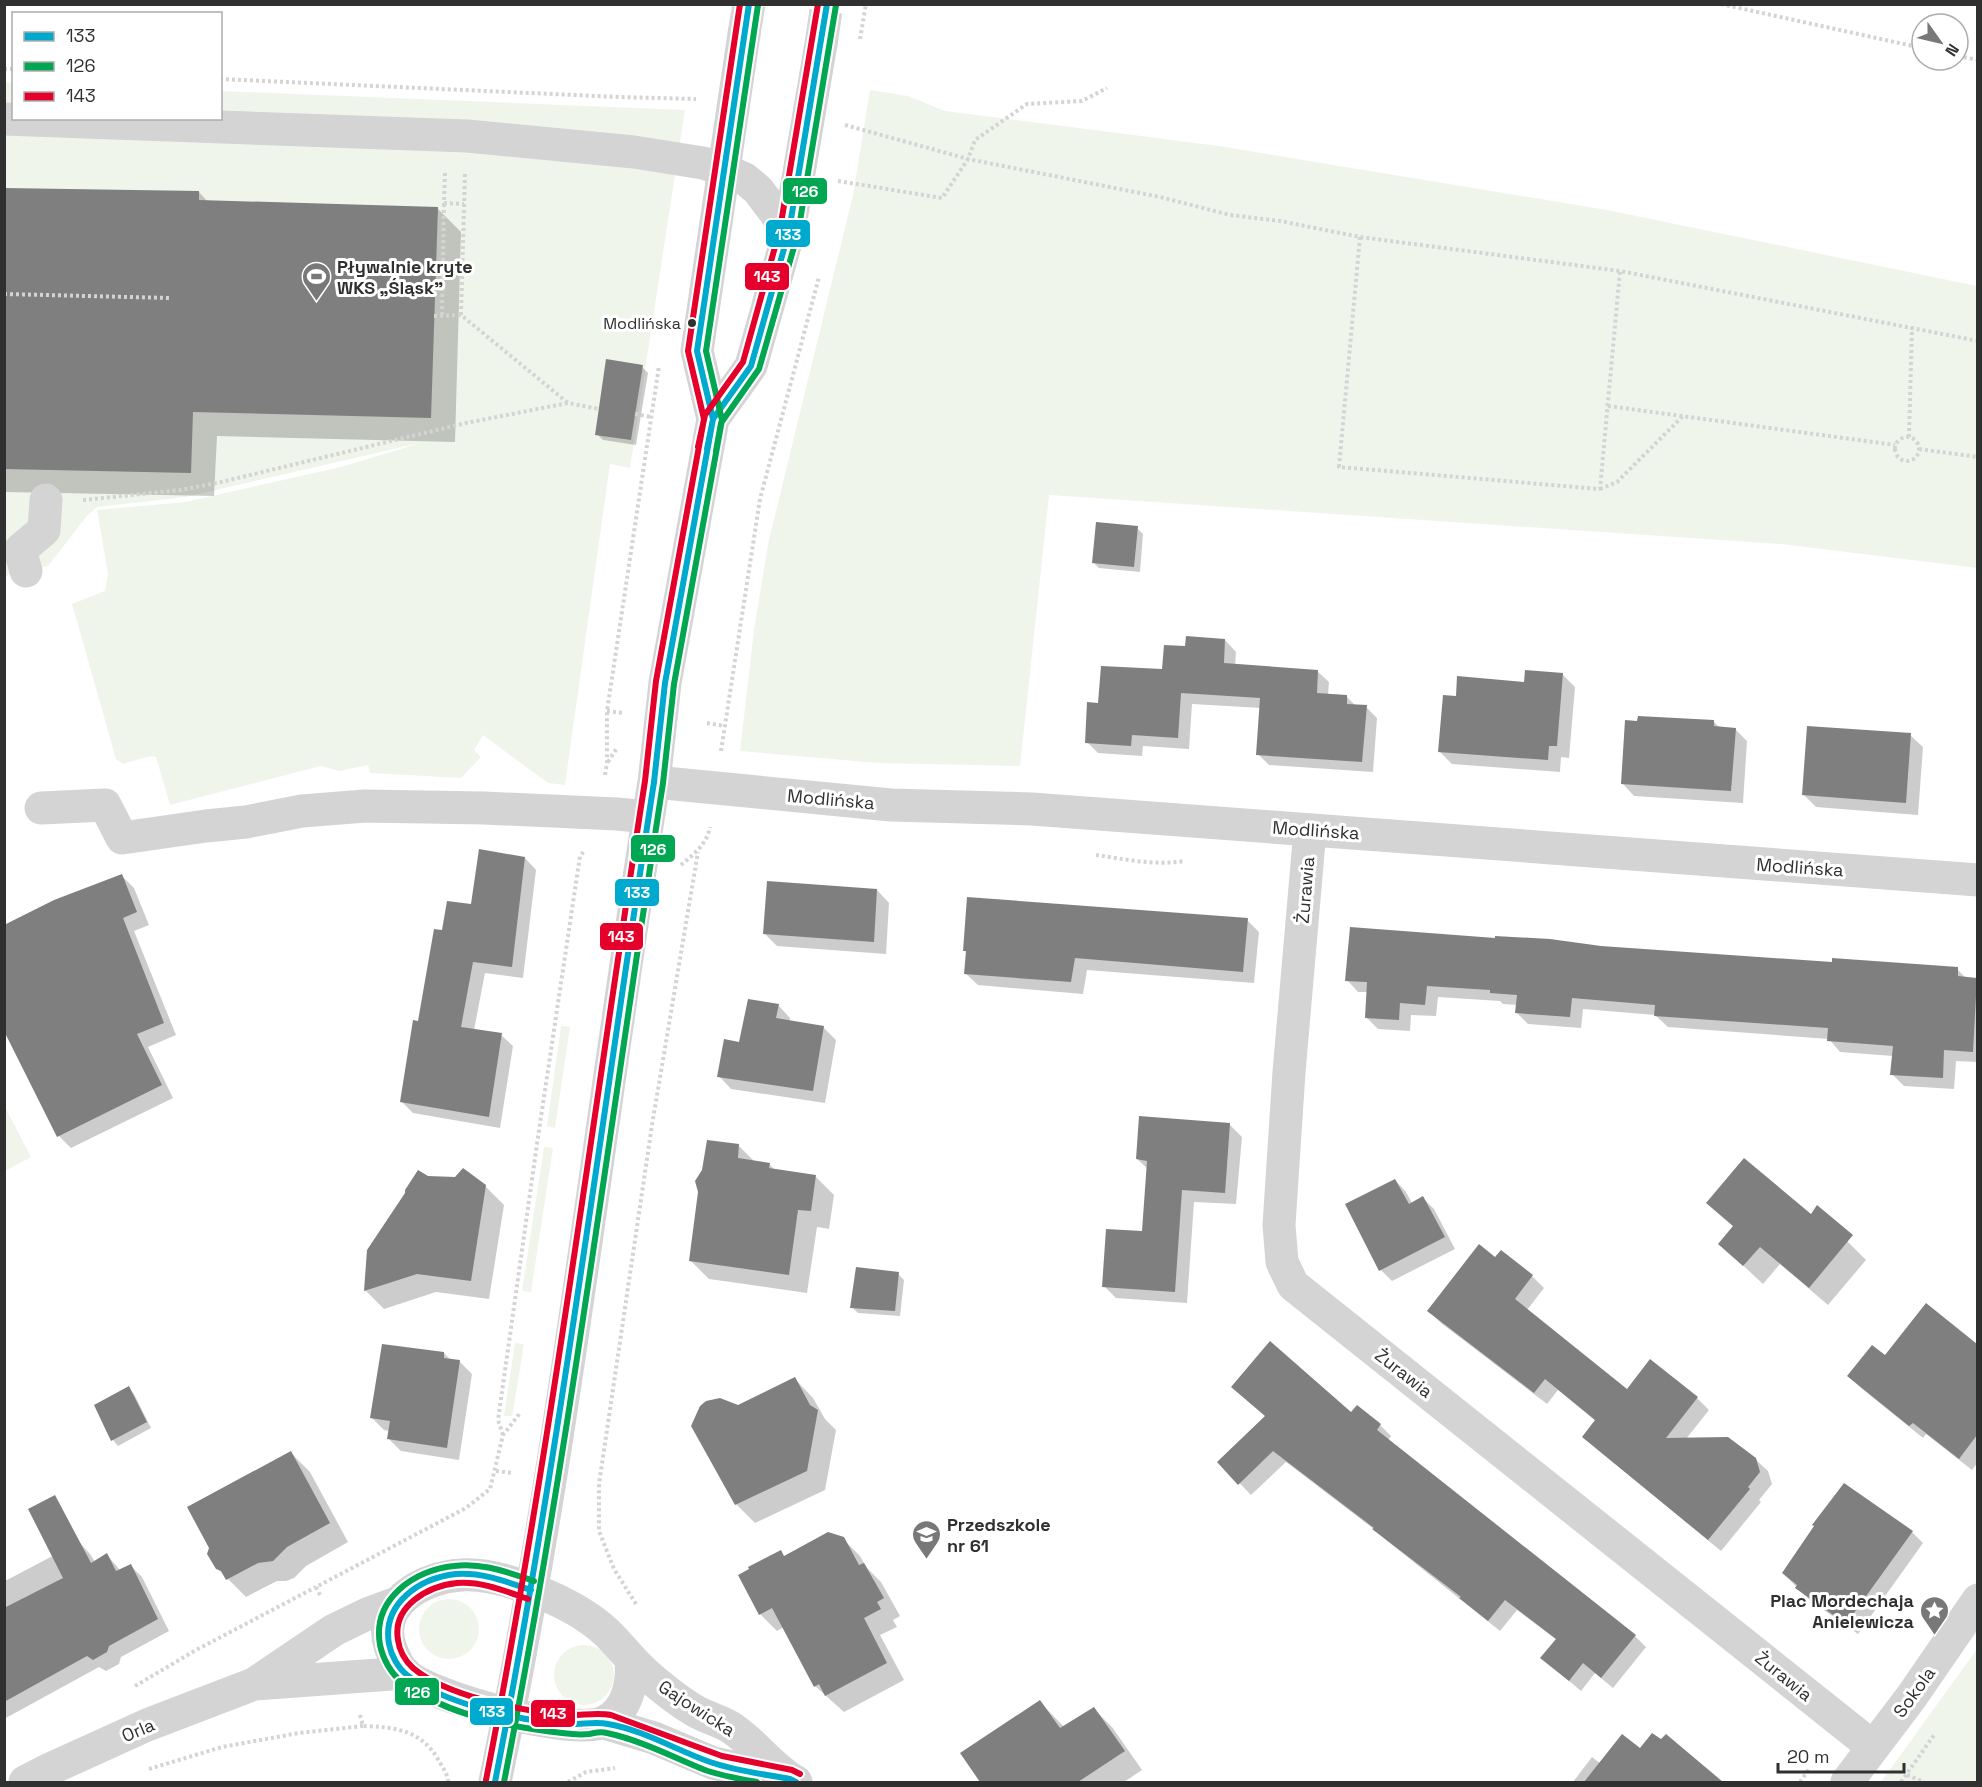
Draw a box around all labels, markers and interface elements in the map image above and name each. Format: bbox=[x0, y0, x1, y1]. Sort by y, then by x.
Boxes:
legend bbox=[12, 12, 222, 120]
north arrow bbox=[1910, 12, 1970, 72]
text: 133 bbox=[66, 24, 95, 47]
text: N bbox=[1940, 40, 1964, 60]
text: 126 bbox=[66, 54, 95, 77]
text: 143 bbox=[66, 84, 96, 107]
line badge: 126 bbox=[782, 177, 828, 205]
text: 126 bbox=[792, 181, 818, 202]
line badge: 133 bbox=[765, 219, 811, 248]
text: 133 bbox=[775, 224, 802, 245]
place label: Pływalnie kryte WKS „Śląsk” bbox=[337, 255, 473, 299]
sports icon: Pływalnie kryte WKS „Śląsk” bbox=[300, 260, 332, 302]
line badge: 143 bbox=[744, 262, 790, 291]
text: 143 bbox=[753, 266, 781, 287]
place label: Modlińska bbox=[603, 313, 681, 334]
marker: Modlińska bbox=[686, 317, 698, 329]
street label: Modlińska bbox=[786, 784, 876, 814]
street label: Modlińska bbox=[1272, 815, 1360, 845]
line badge: 126 bbox=[630, 834, 676, 863]
text: 126 bbox=[640, 839, 666, 860]
street label: Modlińska bbox=[1756, 852, 1844, 882]
street label: Żurawia bbox=[1291, 856, 1319, 924]
line badge: 133 bbox=[614, 878, 660, 907]
text: 133 bbox=[624, 882, 651, 903]
line badge: 143 bbox=[599, 922, 644, 951]
text: 143 bbox=[607, 926, 635, 947]
street label: Żurawia bbox=[1370, 1343, 1438, 1403]
place label: Przedszkole nr 61 bbox=[947, 1513, 1051, 1557]
school or university icon: Przedszkole nr 61 bbox=[910, 1518, 942, 1560]
place label: Plac Mordechaja Anielewicza bbox=[1770, 1589, 1915, 1633]
place icon: Plac Mordechaja Anielewicza bbox=[1919, 1594, 1951, 1636]
street label: Żurawia bbox=[1751, 1646, 1817, 1706]
street label: Sokola bbox=[1888, 1662, 1940, 1722]
street label: Gajowicka bbox=[654, 1675, 740, 1741]
line badge: 126 bbox=[394, 1677, 440, 1706]
text: 126 bbox=[404, 1682, 430, 1703]
line badge: 133 bbox=[469, 1697, 514, 1726]
line badge: 143 bbox=[530, 1699, 576, 1728]
text: 133 bbox=[479, 1701, 506, 1722]
text: 143 bbox=[539, 1703, 567, 1724]
street label: Orla bbox=[118, 1713, 158, 1747]
scale bar bbox=[1778, 1736, 1904, 1774]
text: 20 m bbox=[1787, 1745, 1830, 1768]

